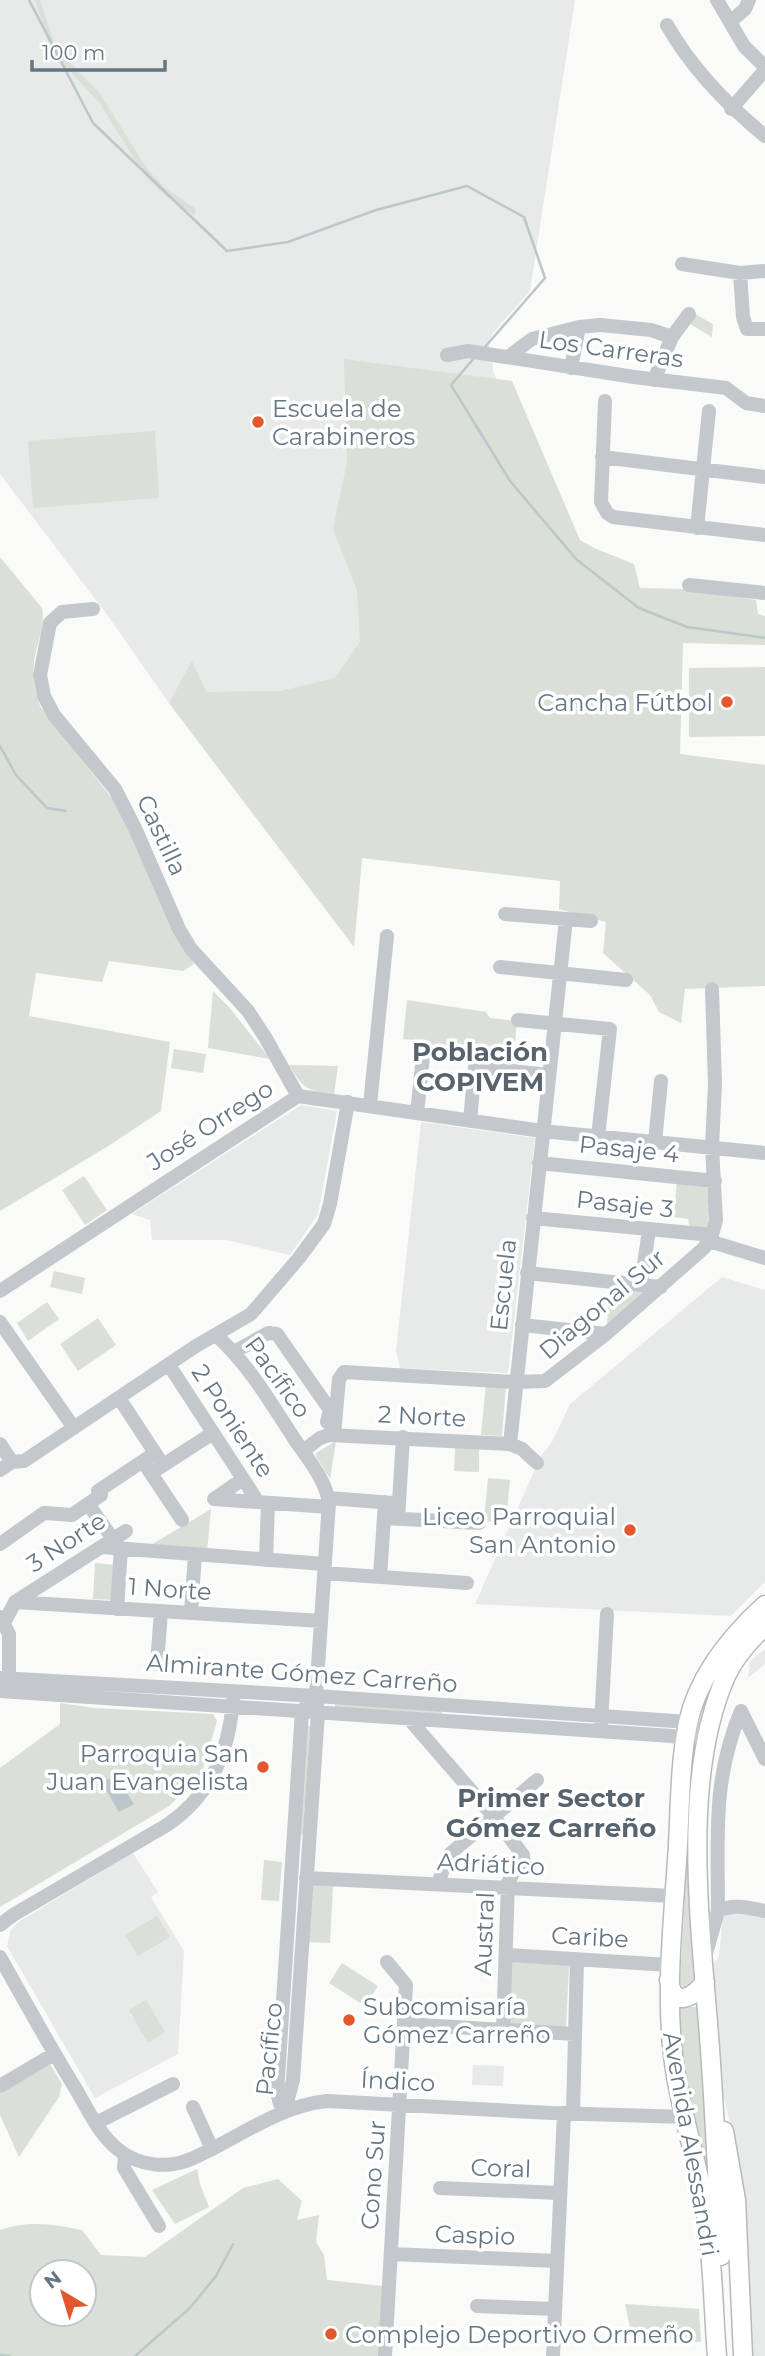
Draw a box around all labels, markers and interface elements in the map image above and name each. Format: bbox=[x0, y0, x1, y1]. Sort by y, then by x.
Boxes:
scale bar bbox=[32, 28, 164, 72]
text: 100 m bbox=[42, 40, 105, 65]
street label: Los Carreras bbox=[537, 324, 685, 374]
place label: Escuela de Carabineros bbox=[272, 394, 415, 451]
marker: Escuela de Carabineros bbox=[250, 414, 266, 430]
place label: Cancha Fútbol bbox=[537, 688, 713, 717]
marker: Cancha Fútbol bbox=[719, 694, 735, 710]
street label: Castilla bbox=[131, 790, 193, 880]
district label: Población COPIVEM bbox=[412, 1036, 548, 1098]
street label: José Orrego bbox=[141, 1074, 278, 1177]
street label: Pasaje 4 bbox=[578, 1129, 680, 1169]
street label: Pasaje 3 bbox=[575, 1184, 675, 1224]
street label: Escuela bbox=[484, 1238, 522, 1332]
street label: Diagonal Sur bbox=[533, 1243, 671, 1365]
street label: Pacífico bbox=[239, 1331, 317, 1423]
street label: 2 Poniente bbox=[186, 1359, 280, 1483]
street label: 2 Norte bbox=[377, 1399, 467, 1433]
place label: Liceo Parroquial San Antonio bbox=[422, 1502, 616, 1559]
street label: 3 Norte bbox=[21, 1506, 111, 1578]
marker: Liceo Parroquial San Antonio bbox=[622, 1522, 638, 1538]
street label: 1 Norte bbox=[127, 1572, 213, 1606]
street label: Almirante Gómez Carreño bbox=[145, 1648, 459, 1698]
place label: Parroquia San Juan Evangelista bbox=[45, 1739, 249, 1796]
marker: Parroquia San Juan Evangelista bbox=[255, 1759, 271, 1775]
district label: Primer Sector Gómez Carreño bbox=[446, 1782, 656, 1844]
street label: Adriático bbox=[436, 1847, 546, 1881]
street label: Austral bbox=[468, 1892, 500, 1976]
street label: Caribe bbox=[550, 1920, 630, 1954]
place label: Subcomisaría Gómez Carreño bbox=[363, 1992, 551, 2049]
street label: Pacífico bbox=[250, 2001, 288, 2097]
marker: Subcomisaría Gómez Carreño bbox=[341, 2012, 357, 2028]
street label: Avenida Alessandri bbox=[657, 2030, 725, 2258]
street label: Índico bbox=[360, 2065, 436, 2097]
street label: Cono Sur bbox=[355, 2119, 391, 2231]
street label: Coral bbox=[470, 2152, 532, 2184]
street label: Caspio bbox=[434, 2219, 516, 2251]
north arrow bbox=[28, 2258, 98, 2328]
text: N bbox=[40, 2266, 66, 2294]
place label: Complejo Deportivo Ormeño bbox=[345, 2320, 694, 2349]
marker: Complejo Deportivo Ormeño bbox=[323, 2326, 339, 2342]

